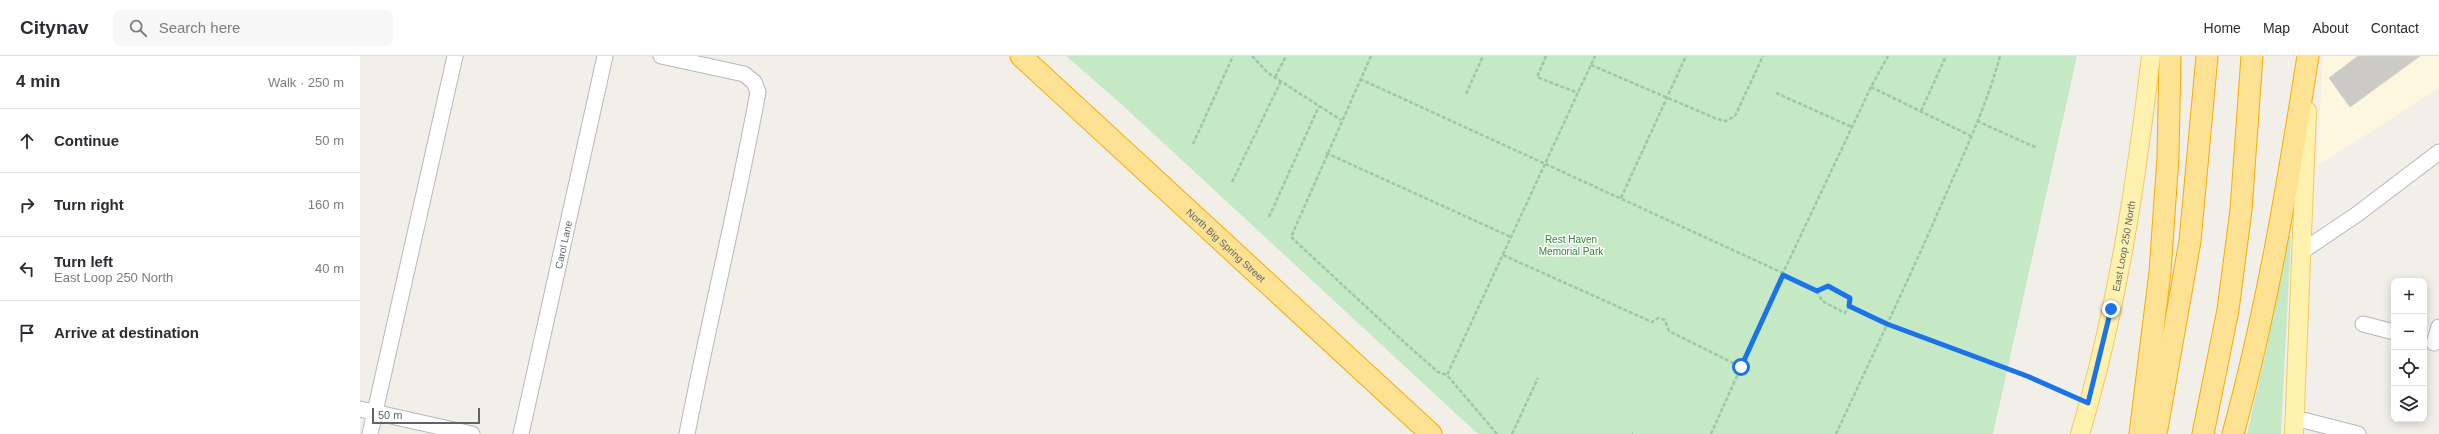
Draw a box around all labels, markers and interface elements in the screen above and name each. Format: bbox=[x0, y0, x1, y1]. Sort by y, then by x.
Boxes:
search box bbox=[113, 10, 393, 46]
text: Citynav bbox=[20, 17, 89, 38]
icon: search bbox=[127, 17, 149, 39]
text: Search here bbox=[159, 19, 240, 36]
text: Home bbox=[2204, 20, 2241, 36]
text: Map bbox=[2263, 20, 2290, 36]
text: About bbox=[2312, 20, 2349, 36]
text: Contact bbox=[2371, 20, 2419, 36]
text: 4 min bbox=[16, 72, 60, 91]
text: Walk · 250 m bbox=[268, 75, 344, 90]
icon: ahead bbox=[16, 130, 38, 152]
text: Continue bbox=[54, 132, 119, 149]
text: 50 m bbox=[315, 133, 344, 148]
icon: right bbox=[16, 194, 38, 216]
text: Turn right bbox=[54, 196, 124, 213]
text: 160 m bbox=[308, 197, 344, 212]
street label: East Loop 250 North bbox=[2110, 200, 2137, 292]
street label: North Big Spring Street bbox=[1184, 207, 1268, 285]
street label: Carol Lane bbox=[553, 219, 574, 270]
park label: Rest Haven Memorial Park bbox=[1539, 234, 1604, 257]
text: Turn left bbox=[54, 253, 113, 270]
icon: left bbox=[16, 258, 38, 280]
text: 40 m bbox=[315, 261, 344, 276]
text: East Loop 250 North bbox=[54, 270, 173, 285]
map controls bbox=[2391, 278, 2427, 422]
button: + bbox=[2391, 278, 2427, 314]
route end bbox=[2102, 300, 2120, 318]
button: − bbox=[2391, 314, 2427, 350]
icon: arrive bbox=[16, 322, 38, 344]
text: Arrive at destination bbox=[54, 324, 199, 341]
button: locate bbox=[2391, 350, 2427, 386]
route start bbox=[1732, 358, 1750, 376]
button: layers bbox=[2391, 386, 2427, 422]
scale bar bbox=[372, 406, 480, 425]
text: 50 m bbox=[378, 409, 402, 421]

